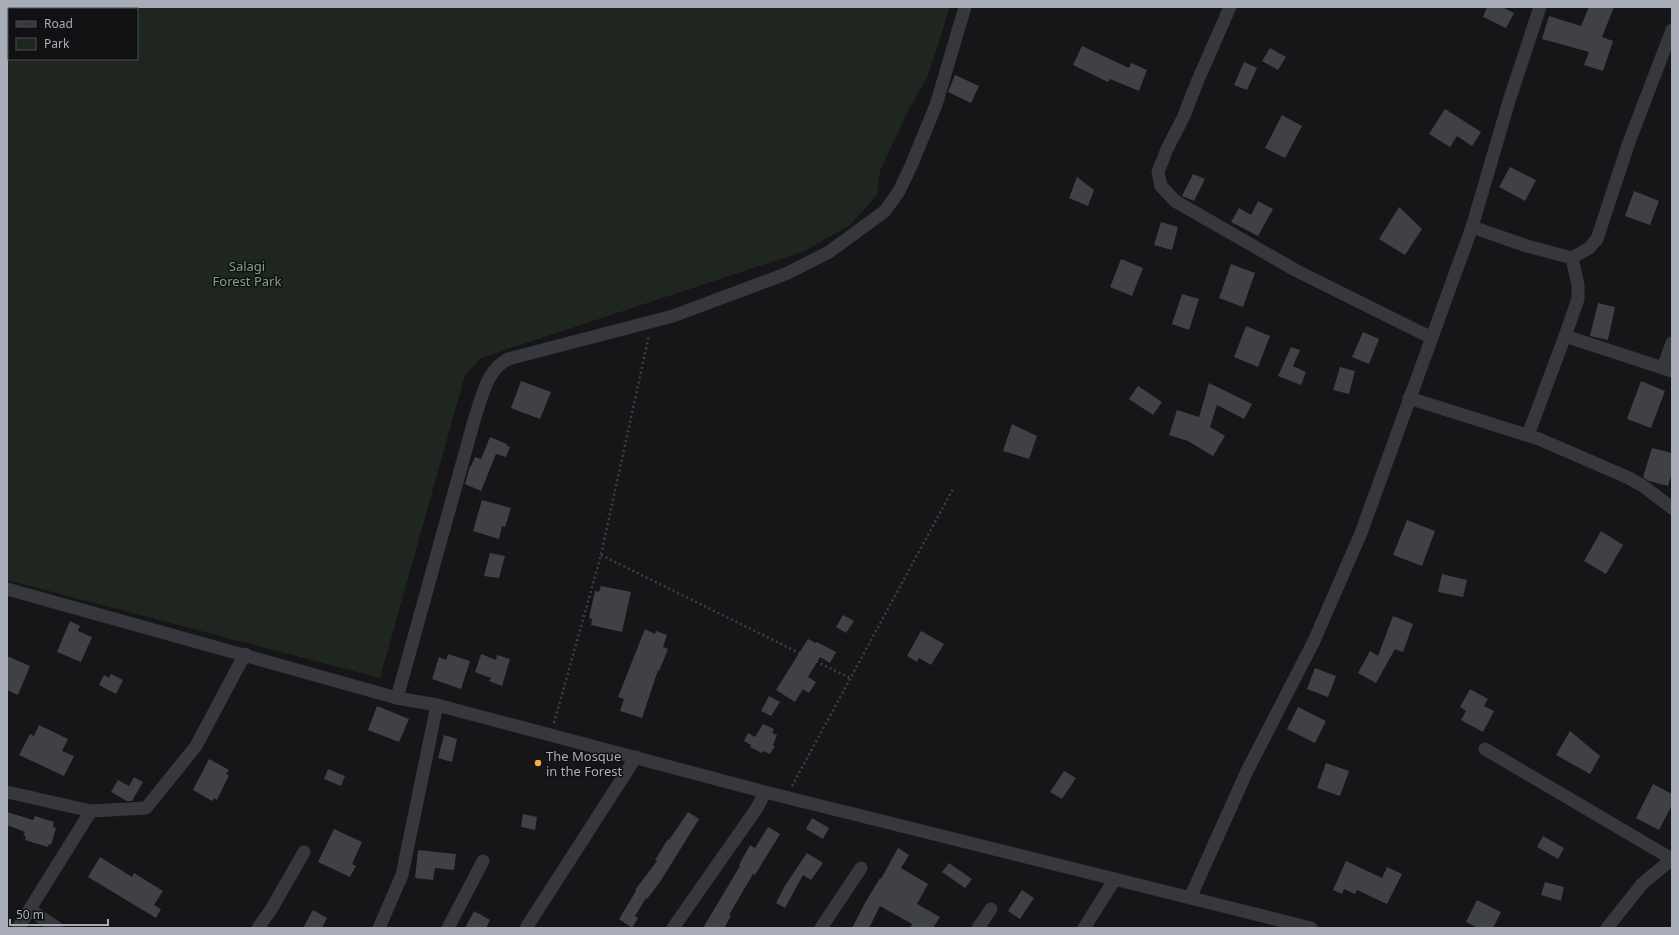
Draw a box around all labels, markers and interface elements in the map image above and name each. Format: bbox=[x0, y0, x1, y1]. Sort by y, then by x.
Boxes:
legend bbox=[8, 8, 138, 60]
text: Road bbox=[44, 15, 73, 32]
text: Park bbox=[44, 35, 70, 52]
park label: Salagi Forest Park bbox=[213, 257, 281, 290]
place label: The Mosque in the Forest bbox=[546, 747, 622, 780]
marker: The Mosque in the Forest bbox=[533, 758, 543, 768]
scale bar bbox=[10, 901, 108, 927]
text: 50 m bbox=[16, 906, 44, 923]

